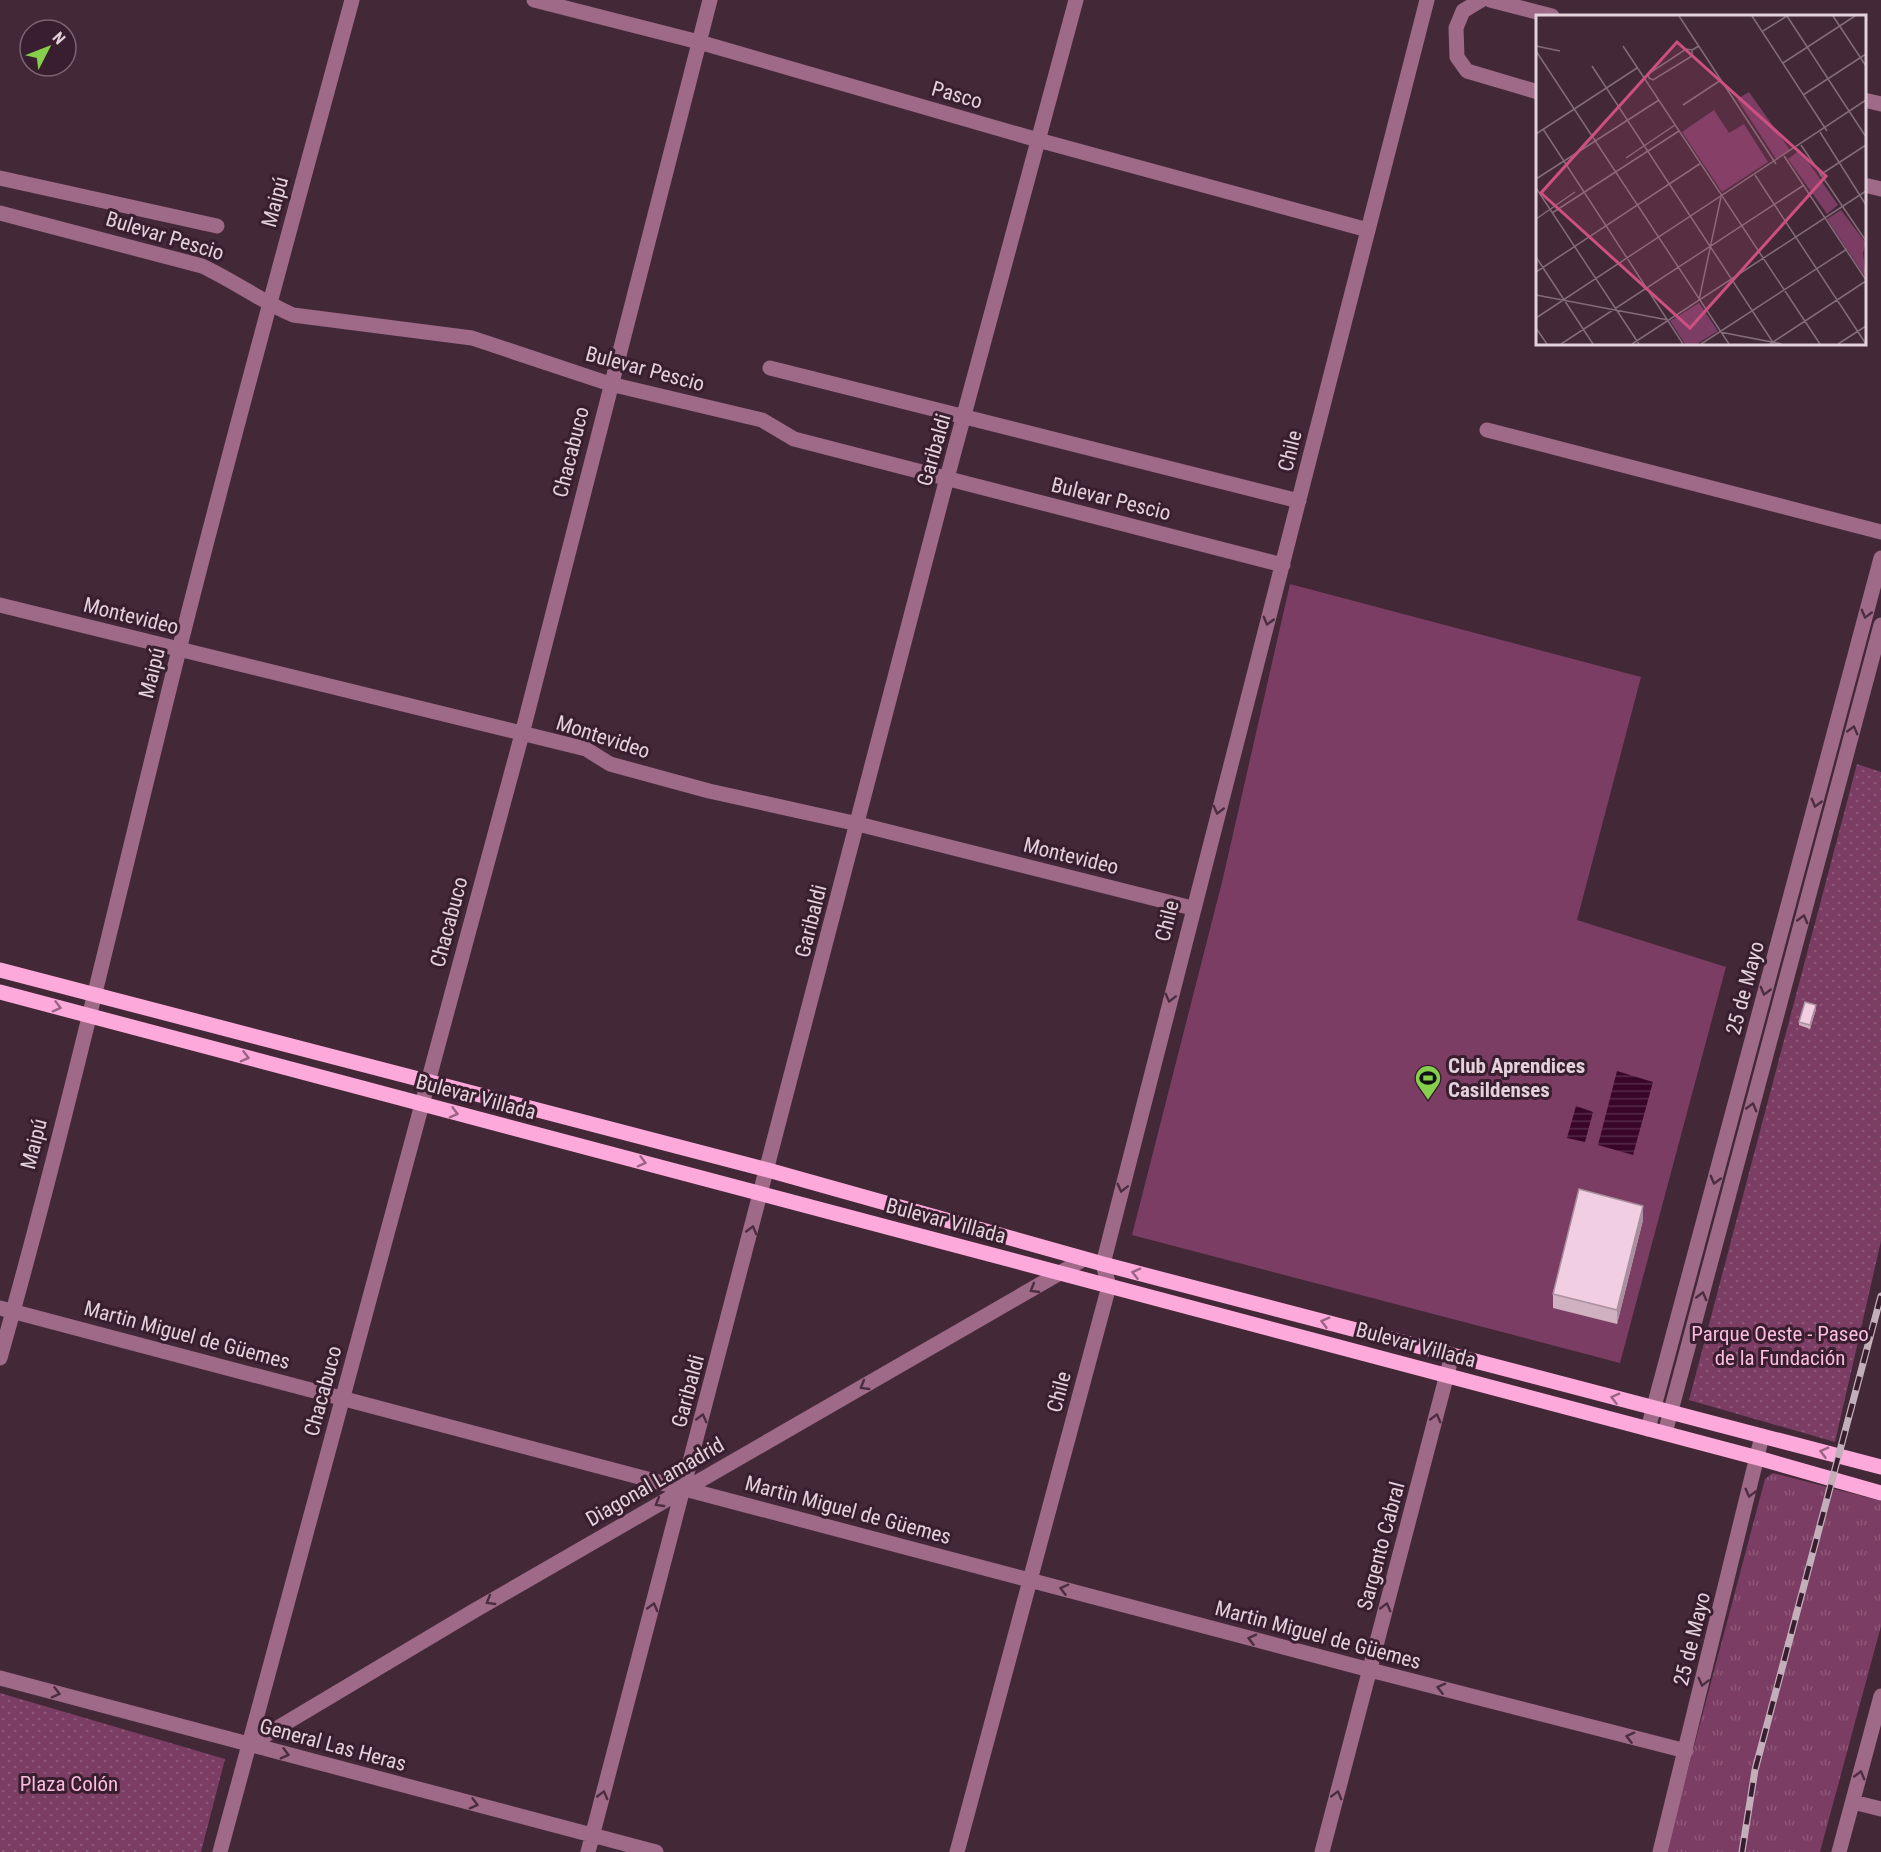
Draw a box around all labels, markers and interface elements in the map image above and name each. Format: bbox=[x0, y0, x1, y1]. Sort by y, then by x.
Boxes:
inset map bbox=[1536, 15, 1866, 345]
north arrow bbox=[18, 18, 78, 78]
text: N bbox=[48, 28, 69, 48]
street label: Pasco bbox=[929, 76, 985, 114]
street label: Maipú bbox=[257, 174, 293, 230]
street label: Bulevar Pescio bbox=[103, 207, 227, 265]
street label: Bulevar Pescio bbox=[583, 342, 707, 396]
street label: Chacabuco bbox=[548, 404, 594, 500]
street label: Garibaldi bbox=[912, 411, 956, 489]
street label: Chile bbox=[1273, 428, 1307, 474]
street label: Bulevar Pescio bbox=[1049, 473, 1173, 525]
street label: Montevideo bbox=[81, 593, 181, 639]
one-way arrow bbox=[1861, 609, 1873, 619]
one-way arrow bbox=[1263, 615, 1275, 626]
street label: Maipú bbox=[134, 645, 170, 701]
street label: Montevideo bbox=[553, 711, 653, 763]
one-way arrow bbox=[1846, 726, 1858, 736]
one-way arrow bbox=[1810, 798, 1823, 808]
one-way arrow bbox=[1213, 805, 1226, 815]
street label: Montevideo bbox=[1021, 833, 1121, 879]
street label: Chacabuco bbox=[425, 874, 473, 970]
street label: Garibaldi bbox=[790, 882, 832, 960]
street label: Chile bbox=[1150, 898, 1184, 944]
one-way arrow bbox=[1795, 914, 1808, 924]
street label: 25 de Mayo bbox=[1721, 939, 1769, 1037]
one-way arrow bbox=[1760, 986, 1773, 996]
one-way arrow bbox=[1164, 993, 1177, 1003]
one-way arrow bbox=[51, 999, 61, 1012]
one-way arrow bbox=[239, 1050, 250, 1062]
place label: Club Aprendices Casildenses bbox=[1448, 1054, 1585, 1102]
sports icon: Club Aprendices Casildenses bbox=[1413, 1063, 1443, 1101]
street label: Bulevar Villada bbox=[413, 1069, 539, 1125]
one-way arrow bbox=[1745, 1102, 1758, 1112]
one-way arrow bbox=[448, 1106, 458, 1118]
street label: Maipú bbox=[16, 1116, 52, 1172]
one-way arrow bbox=[637, 1155, 647, 1168]
one-way arrow bbox=[1710, 1175, 1723, 1185]
one-way arrow bbox=[1117, 1182, 1129, 1192]
street label: Bulevar Villada bbox=[883, 1193, 1009, 1249]
one-way arrow bbox=[745, 1225, 758, 1235]
one-way arrow bbox=[1131, 1268, 1142, 1280]
one-way arrow bbox=[1030, 1282, 1040, 1293]
one-way arrow bbox=[1695, 1291, 1707, 1302]
street label: Martin Miguel de Güemes bbox=[81, 1296, 293, 1374]
one-way arrow bbox=[1320, 1317, 1331, 1329]
street label: Bulevar Villada bbox=[1353, 1317, 1479, 1373]
park label: Parque Oeste - Paseo de la Fundación bbox=[1691, 1322, 1869, 1370]
street label: Chacabuco bbox=[299, 1343, 347, 1439]
street label: Garibaldi bbox=[667, 1352, 709, 1430]
street label: Chile bbox=[1042, 1369, 1076, 1415]
one-way arrow bbox=[860, 1378, 871, 1390]
one-way arrow bbox=[1610, 1392, 1620, 1405]
one-way arrow bbox=[1428, 1413, 1441, 1423]
one-way arrow bbox=[695, 1414, 708, 1424]
street label: Diagonal Lamadrid bbox=[582, 1433, 728, 1531]
one-way arrow bbox=[1820, 1447, 1830, 1460]
street label: Martin Miguel de Güemes bbox=[742, 1471, 954, 1549]
street label: Sargento Cabral bbox=[1352, 1479, 1410, 1613]
one-way arrow bbox=[1744, 1488, 1757, 1498]
one-way arrow bbox=[655, 1496, 665, 1508]
one-way arrow bbox=[1059, 1584, 1069, 1596]
street label: 25 de Mayo bbox=[1669, 1590, 1715, 1688]
one-way arrow bbox=[486, 1594, 496, 1606]
street label: Martin Miguel de Güemes bbox=[1212, 1596, 1424, 1674]
one-way arrow bbox=[645, 1602, 658, 1612]
one-way arrow bbox=[1379, 1602, 1392, 1612]
one-way arrow bbox=[1247, 1634, 1258, 1646]
one-way arrow bbox=[1698, 1677, 1711, 1687]
one-way arrow bbox=[1436, 1683, 1446, 1696]
one-way arrow bbox=[51, 1686, 61, 1698]
street label: General Las Heras bbox=[257, 1714, 409, 1776]
one-way arrow bbox=[1625, 1731, 1635, 1744]
one-way arrow bbox=[280, 1747, 290, 1760]
one-way arrow bbox=[1853, 1771, 1865, 1781]
park label: Plaza Colón bbox=[20, 1772, 118, 1796]
one-way arrow bbox=[595, 1791, 608, 1801]
one-way arrow bbox=[1329, 1791, 1342, 1801]
one-way arrow bbox=[468, 1797, 479, 1809]

